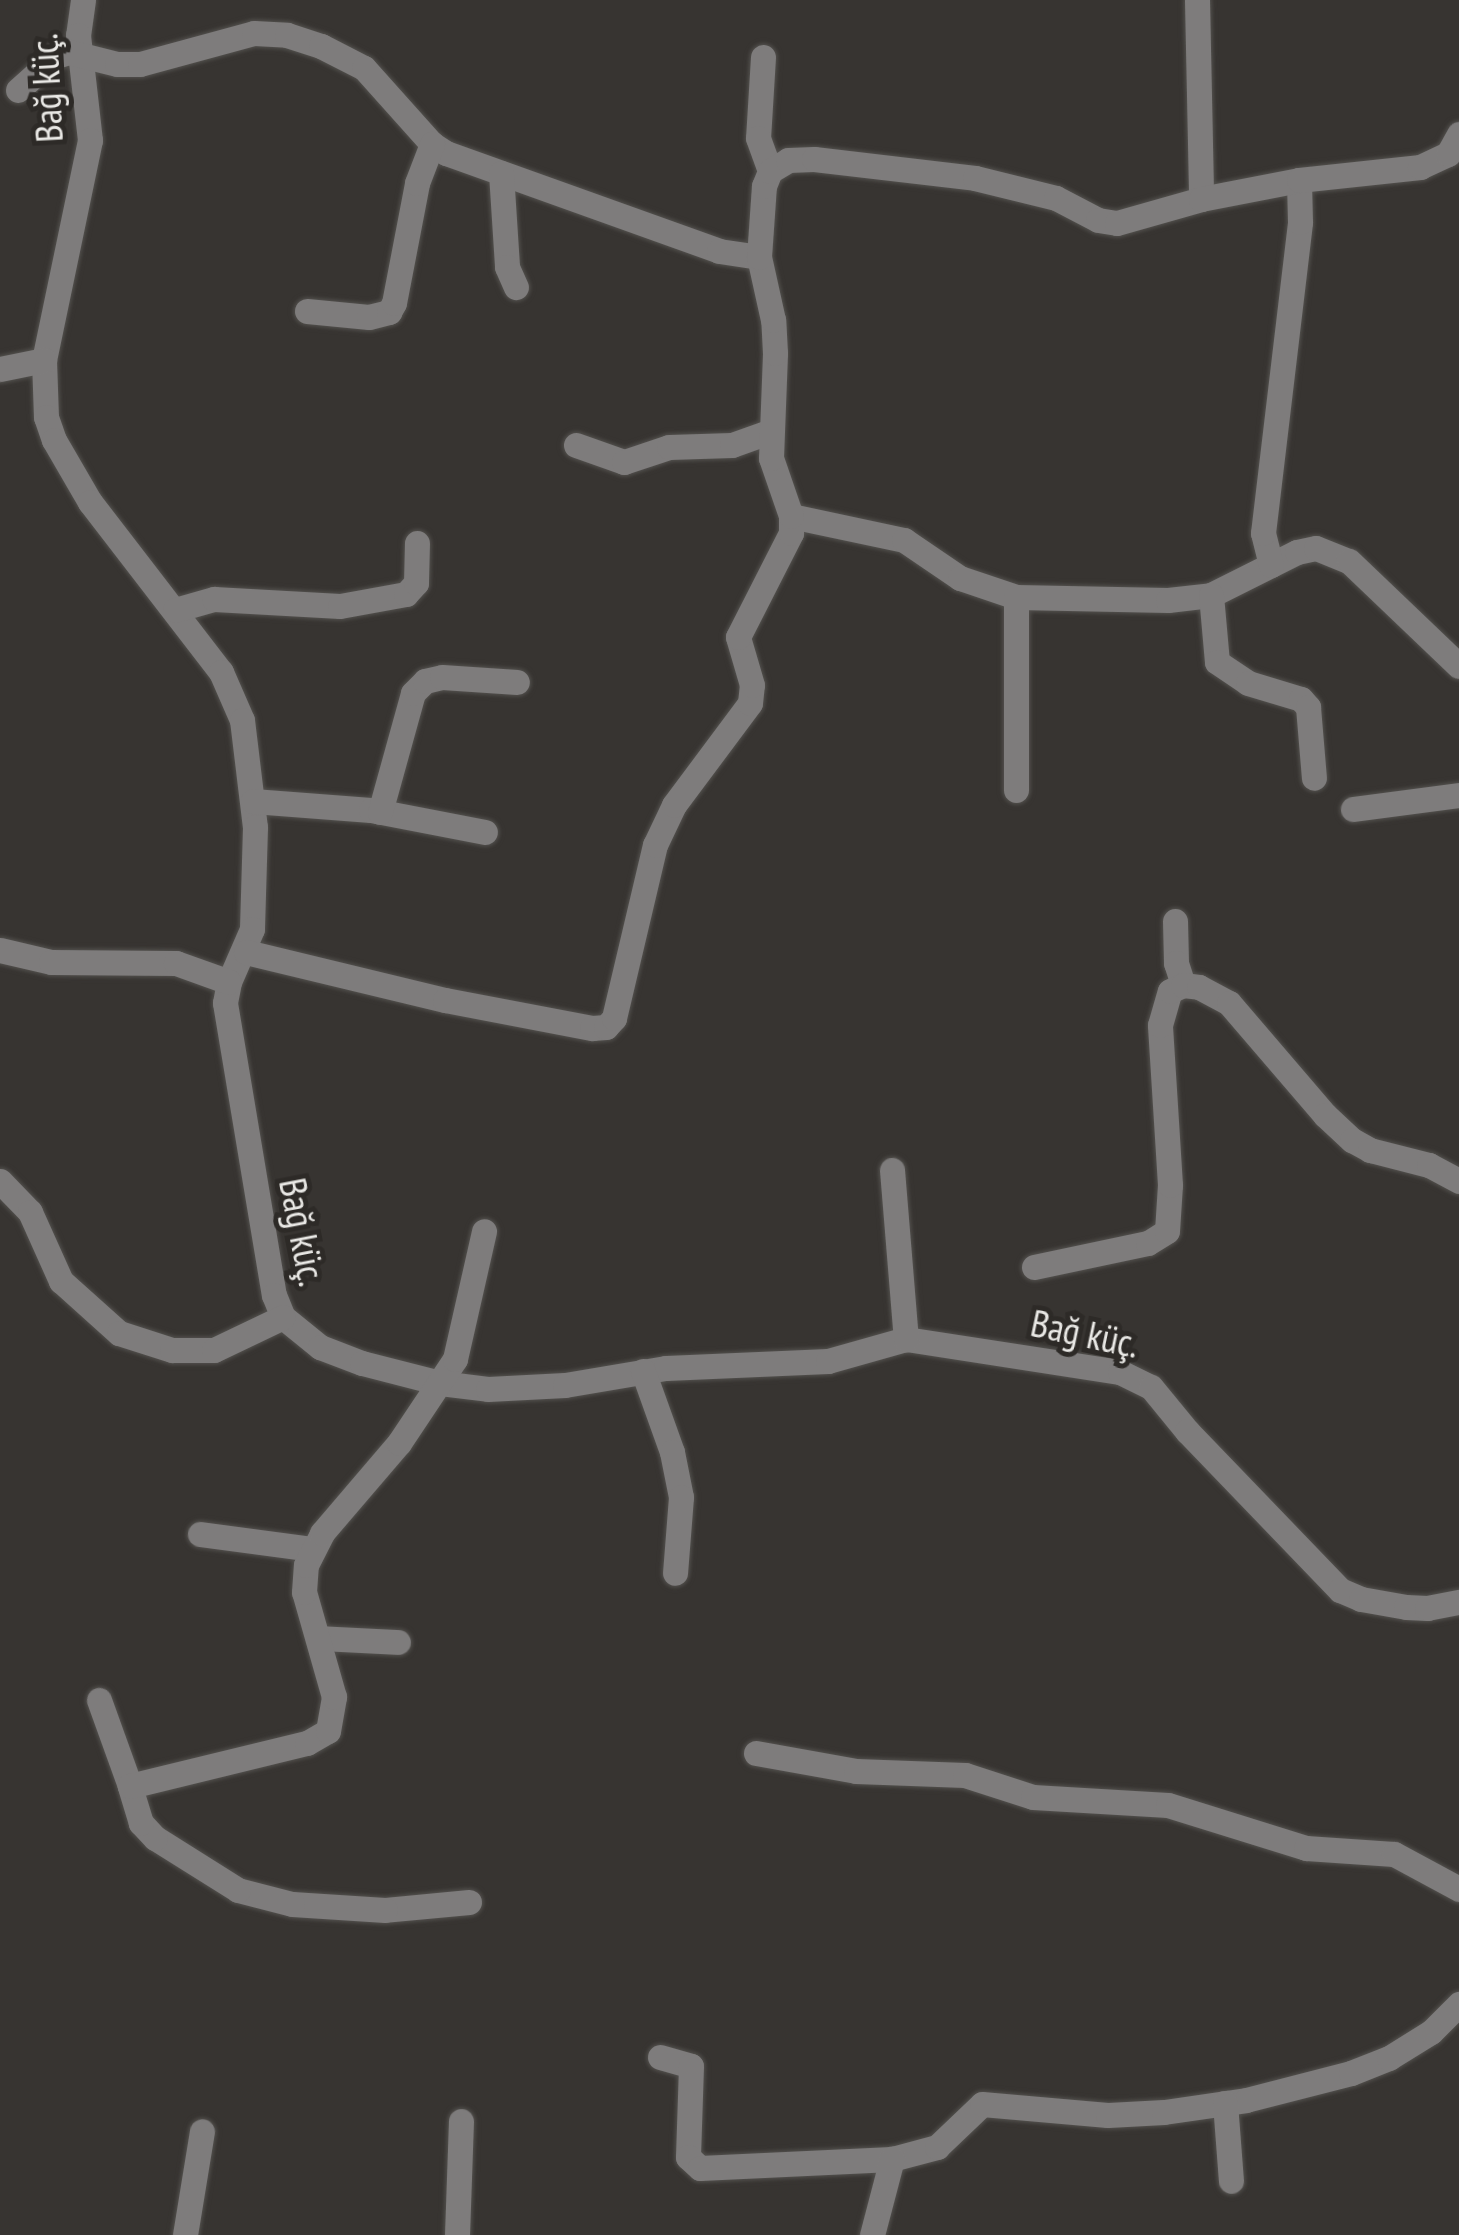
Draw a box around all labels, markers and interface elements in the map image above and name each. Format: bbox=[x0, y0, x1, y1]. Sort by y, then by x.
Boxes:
street label: Bağ küç. bbox=[20, 32, 72, 144]
street label: Bağ küç. bbox=[270, 1174, 336, 1290]
street label: Bağ küç. bbox=[1027, 1299, 1143, 1367]

